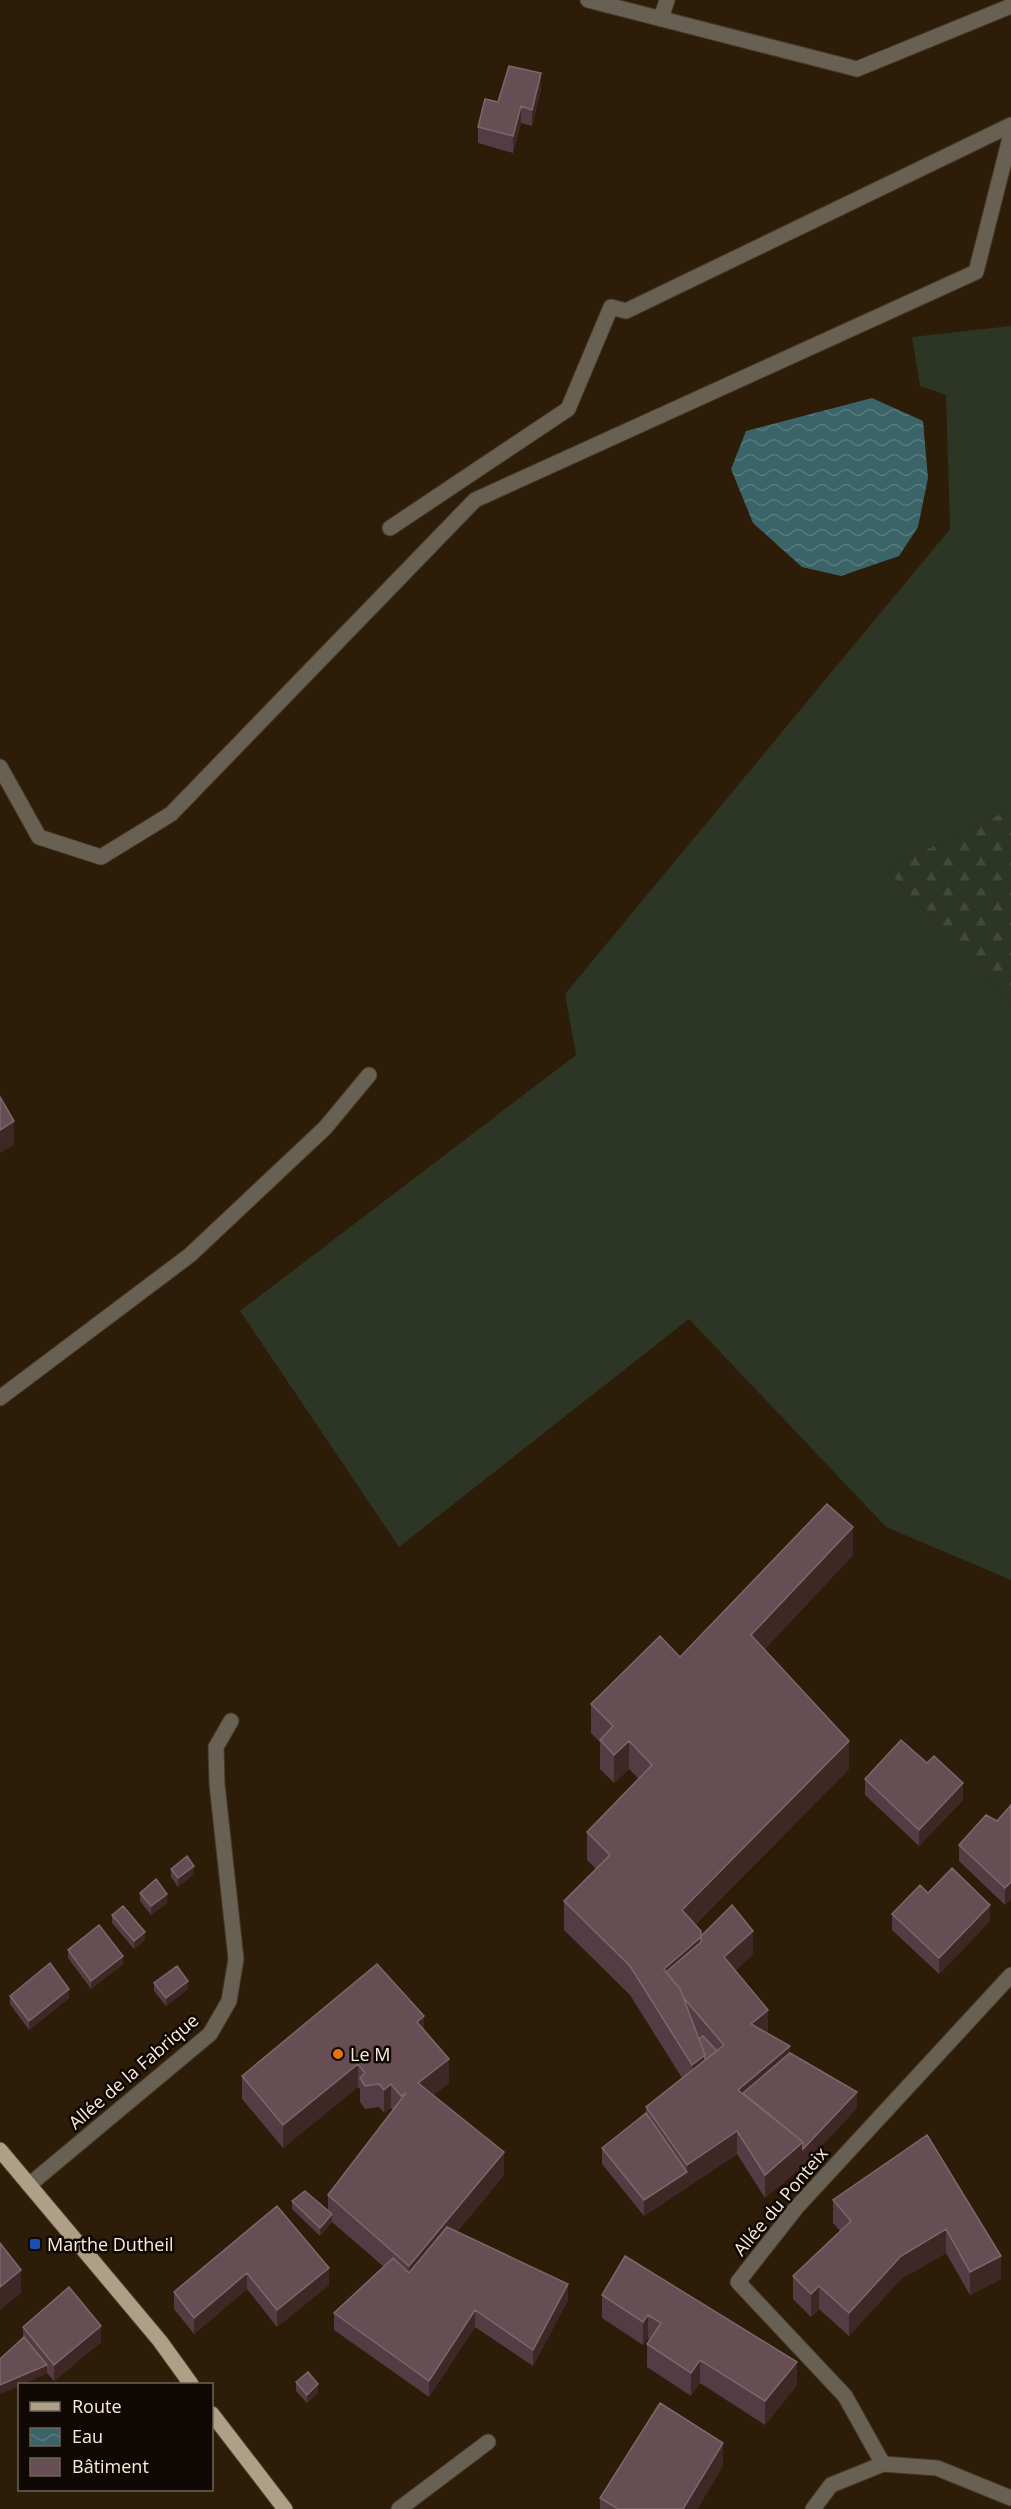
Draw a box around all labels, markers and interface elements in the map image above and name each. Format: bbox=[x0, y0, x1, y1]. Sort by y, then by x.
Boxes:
street label: Allée de la Fabrique bbox=[63, 2008, 203, 2134]
place label: Le M bbox=[350, 2042, 390, 2066]
marker: Le M bbox=[331, 2047, 345, 2061]
street label: Allée du Ponteix bbox=[727, 2141, 833, 2261]
place label: Marthe Dutheil bbox=[47, 2232, 174, 2256]
marker: Marthe Dutheil bbox=[28, 2237, 42, 2251]
legend bbox=[18, 2383, 213, 2491]
text: Route bbox=[72, 2394, 122, 2418]
text: Eau bbox=[72, 2424, 103, 2448]
text: Bâtiment bbox=[72, 2454, 149, 2478]

